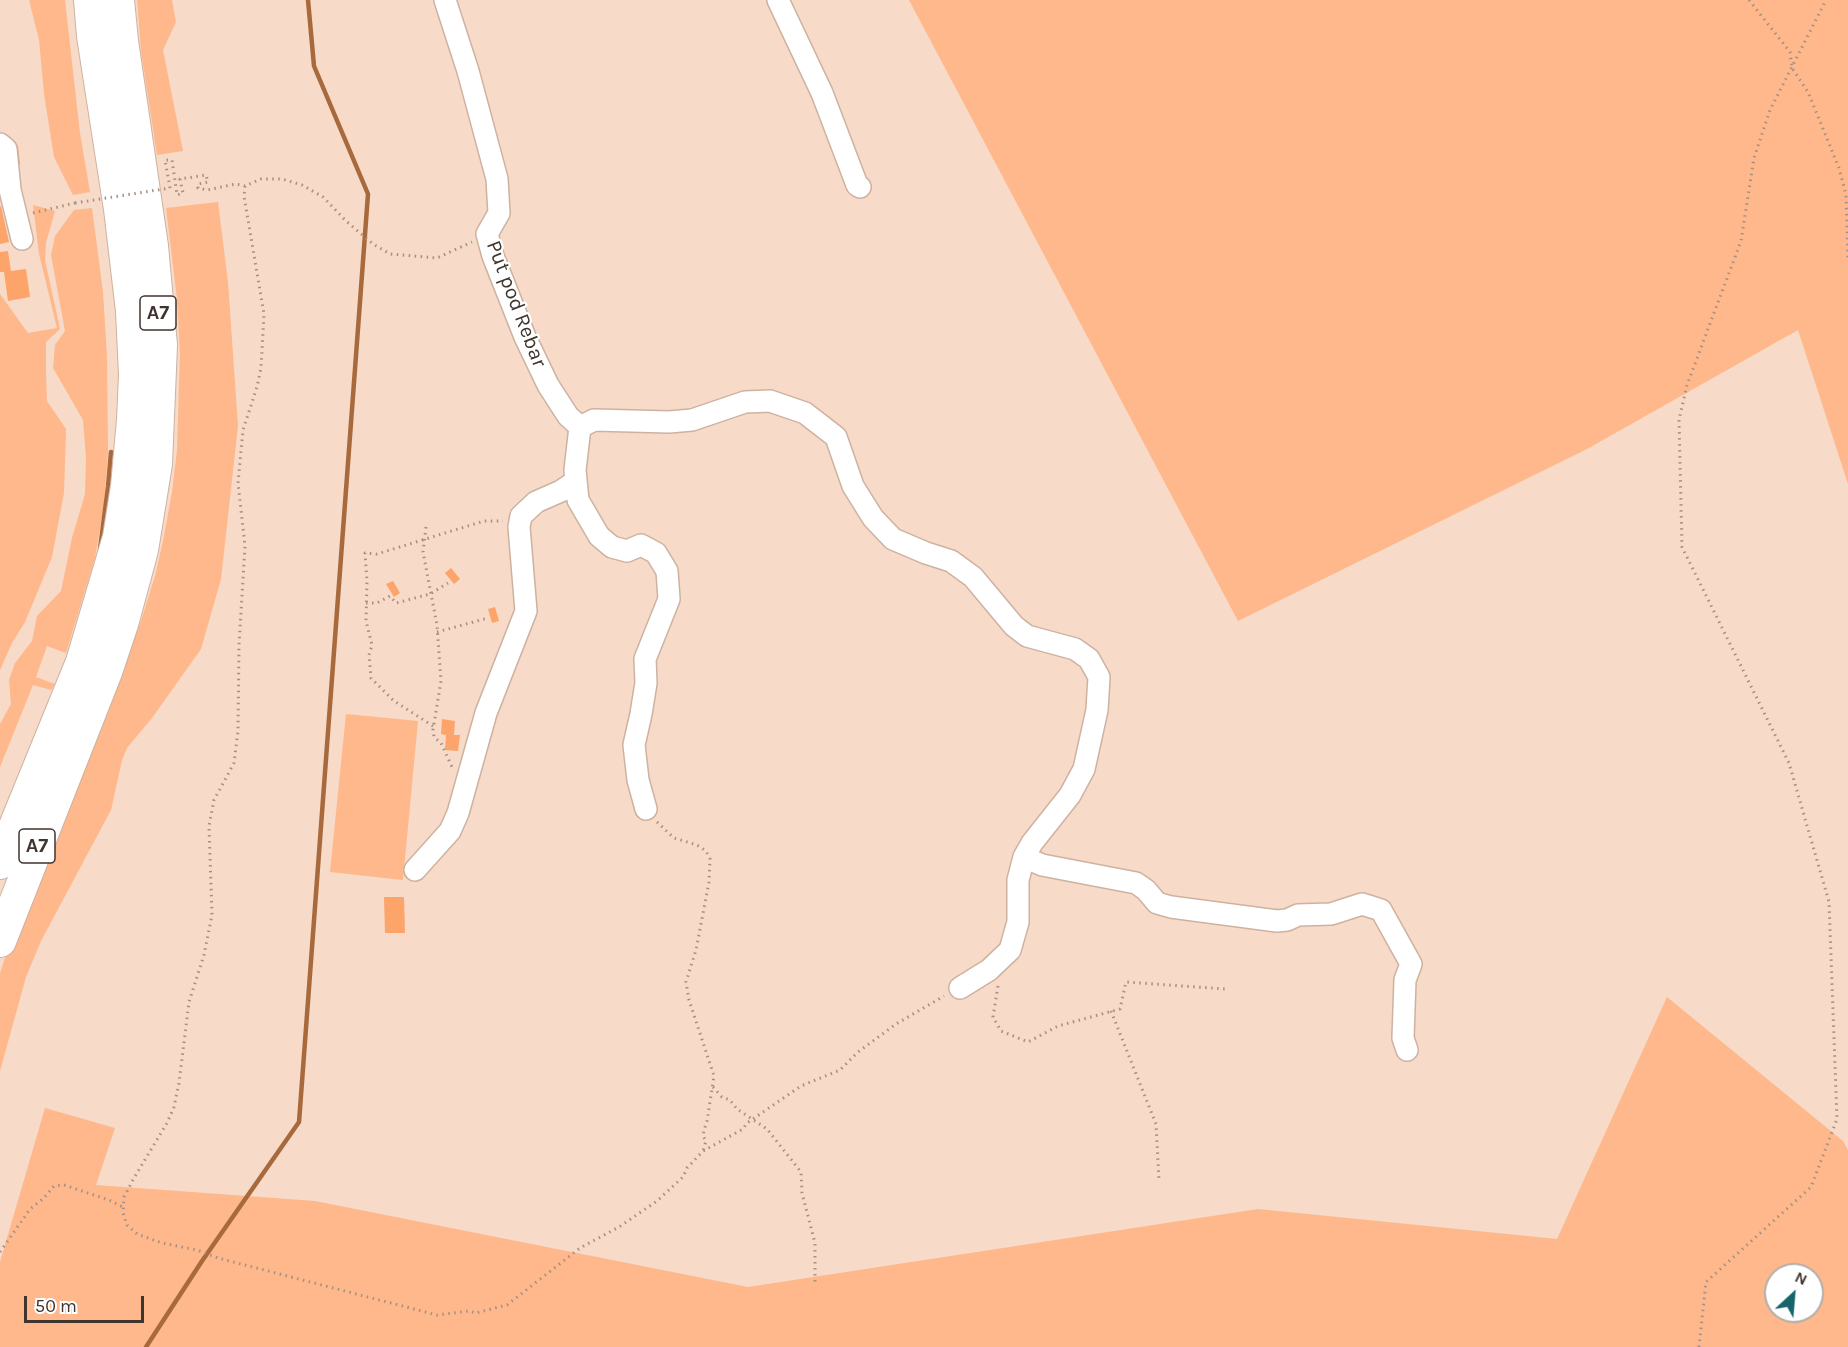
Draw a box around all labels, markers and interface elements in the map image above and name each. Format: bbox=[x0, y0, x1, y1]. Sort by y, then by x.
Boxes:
street label: Put pod Rebar bbox=[480, 237, 552, 371]
road number: A7 bbox=[140, 296, 176, 330]
road number: A7 bbox=[19, 829, 55, 863]
north arrow bbox=[1764, 1263, 1824, 1323]
text: N bbox=[1792, 1267, 1811, 1289]
scale bar bbox=[27, 1284, 147, 1322]
text: 50 m bbox=[35, 1295, 77, 1317]

